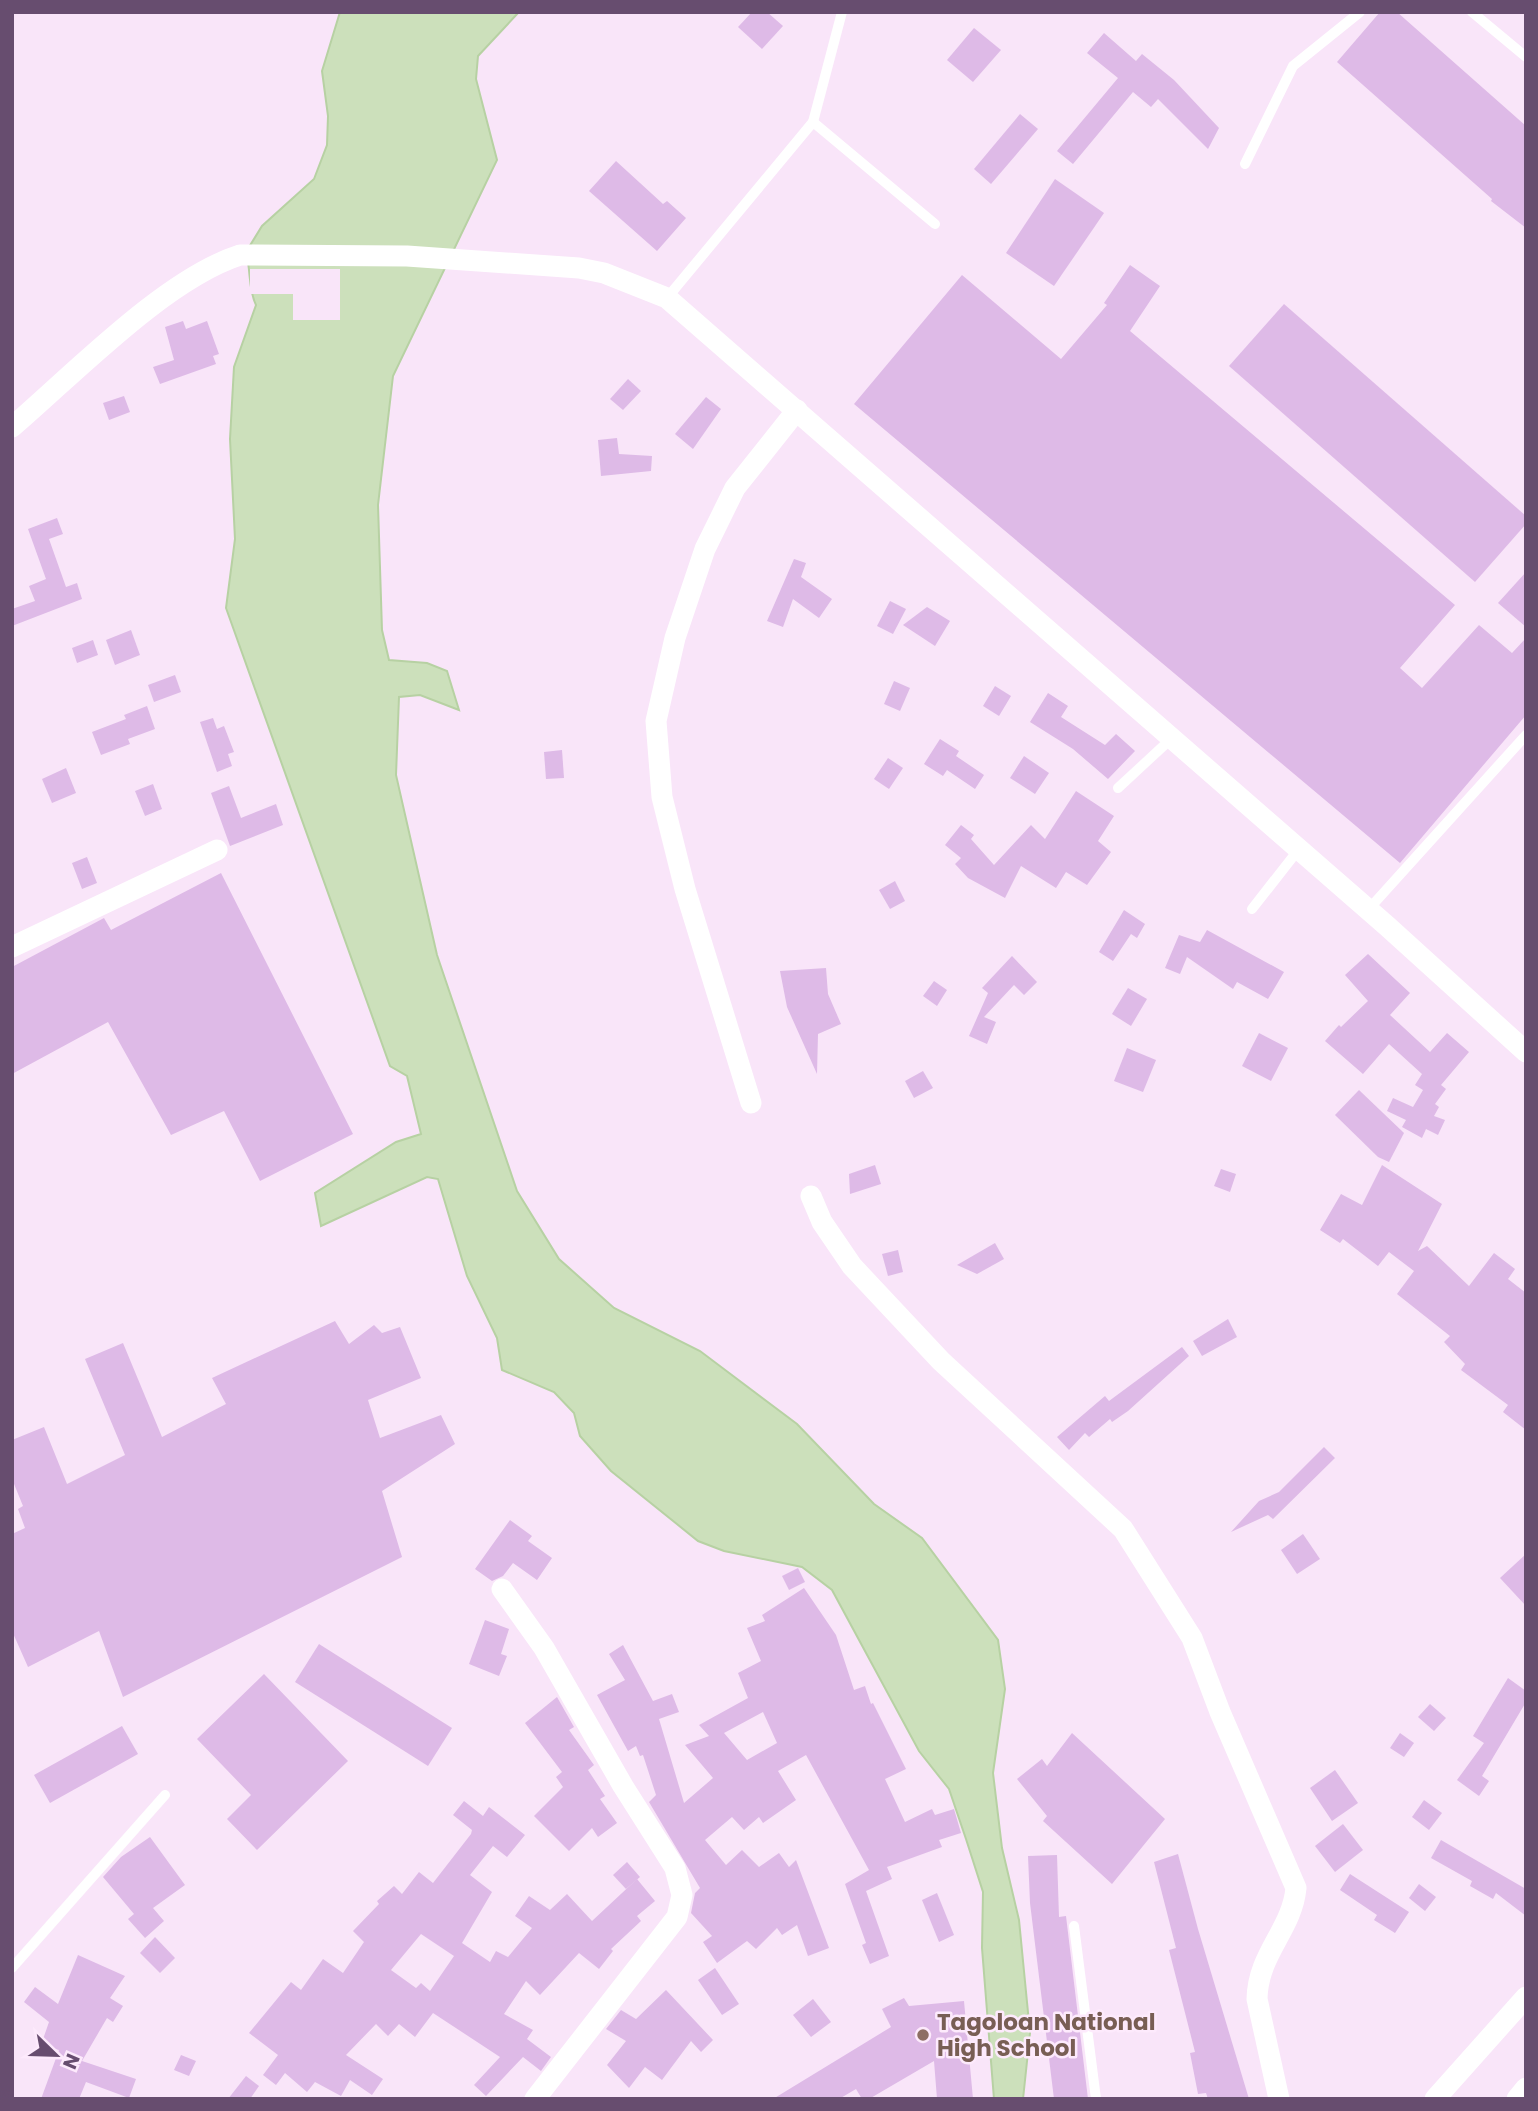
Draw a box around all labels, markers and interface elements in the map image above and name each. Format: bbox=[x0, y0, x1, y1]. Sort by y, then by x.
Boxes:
place label: Tagoloan National High School bbox=[937, 2006, 1156, 2064]
north arrow bbox=[21, 2020, 91, 2090]
marker: Tagoloan National High School bbox=[915, 2027, 931, 2043]
text: N bbox=[56, 2050, 86, 2073]

